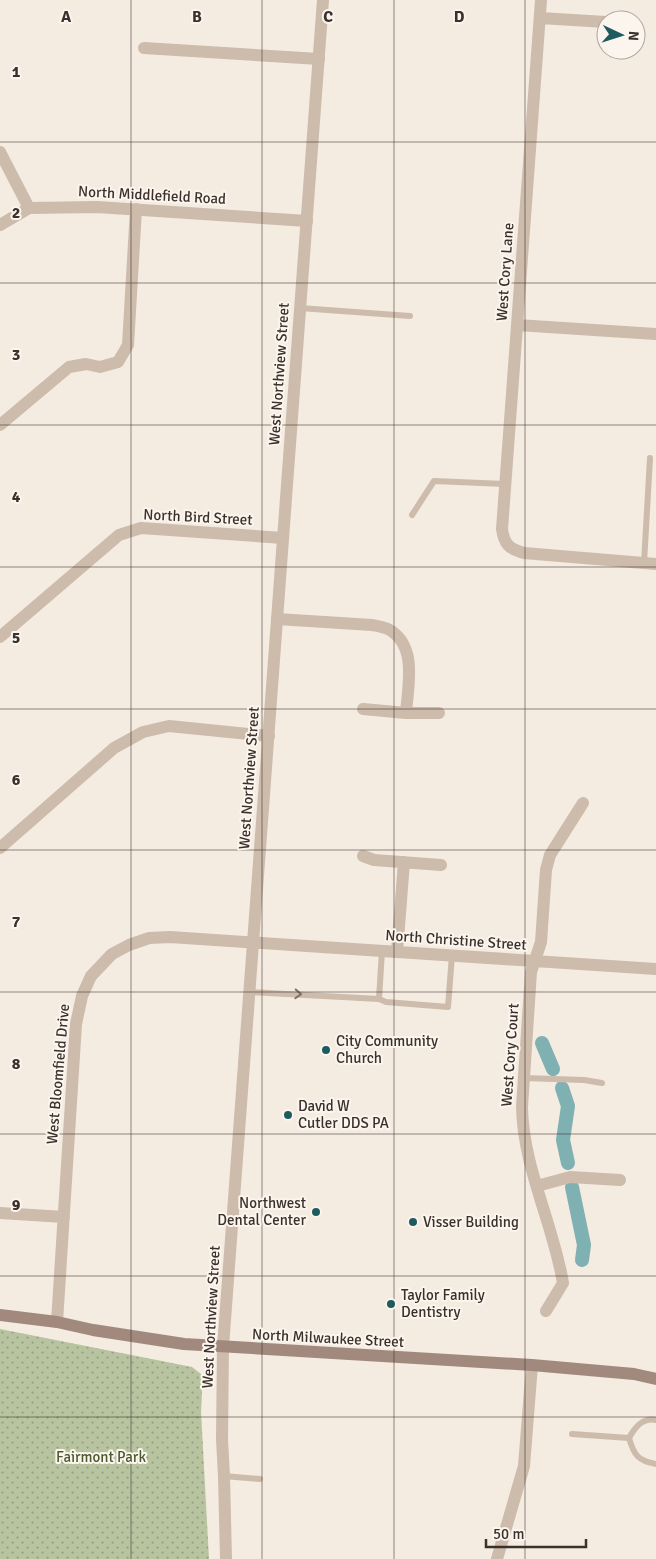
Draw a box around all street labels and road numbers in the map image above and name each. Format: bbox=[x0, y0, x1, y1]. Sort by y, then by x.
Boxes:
street label: North Middlefield Road bbox=[77, 182, 227, 208]
street label: West Cory Lane bbox=[493, 222, 517, 322]
street label: West Northview Street bbox=[265, 302, 293, 446]
street label: North Bird Street bbox=[143, 505, 253, 529]
street label: West Northview Street bbox=[235, 706, 263, 850]
street label: North Christine Street bbox=[385, 926, 527, 954]
street label: West Bloomfield Drive bbox=[43, 1003, 73, 1145]
street label: West Cory Court bbox=[497, 1003, 523, 1107]
street label: West Northview Street bbox=[198, 1245, 224, 1389]
street label: North Milwaukee Street bbox=[252, 1325, 404, 1351]

